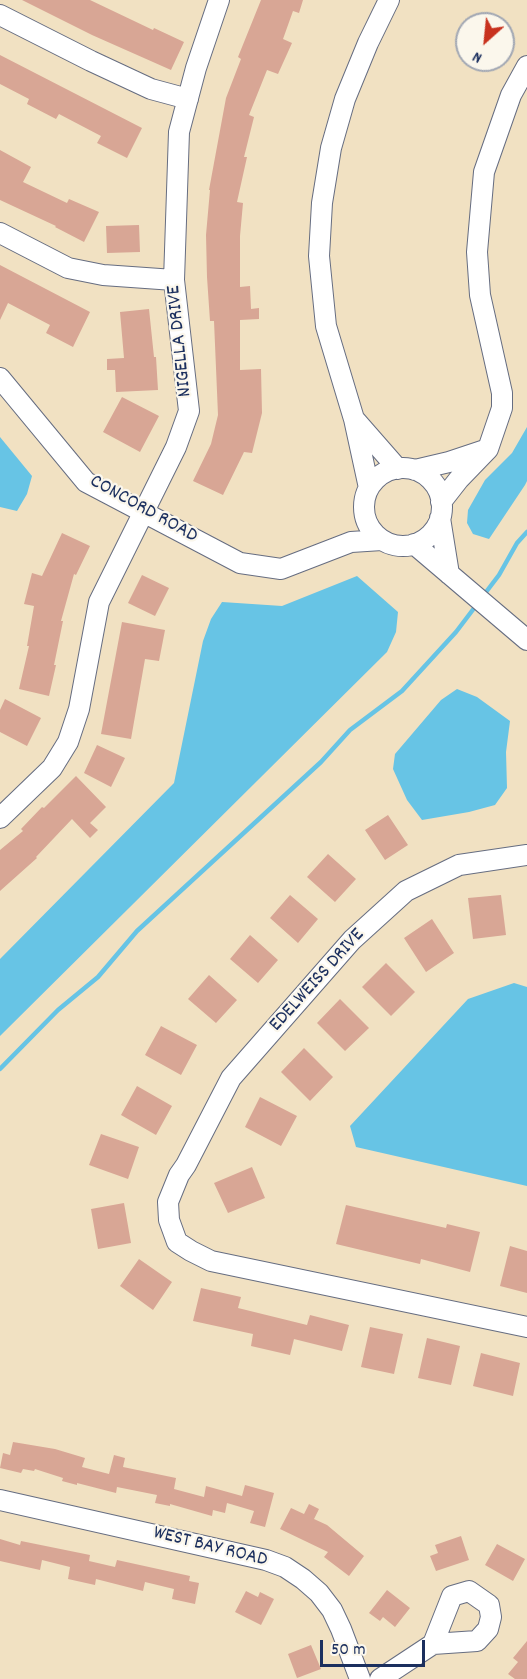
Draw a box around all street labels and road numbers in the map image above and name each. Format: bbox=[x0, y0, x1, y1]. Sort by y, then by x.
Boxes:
street label: NIGELLA DRIVE bbox=[163, 284, 199, 398]
street label: CONCORD ROAD bbox=[85, 470, 201, 550]
street label: EDELWEISS DRIVE bbox=[265, 924, 371, 1038]
street label: WEST BAY ROAD bbox=[150, 1522, 270, 1574]

